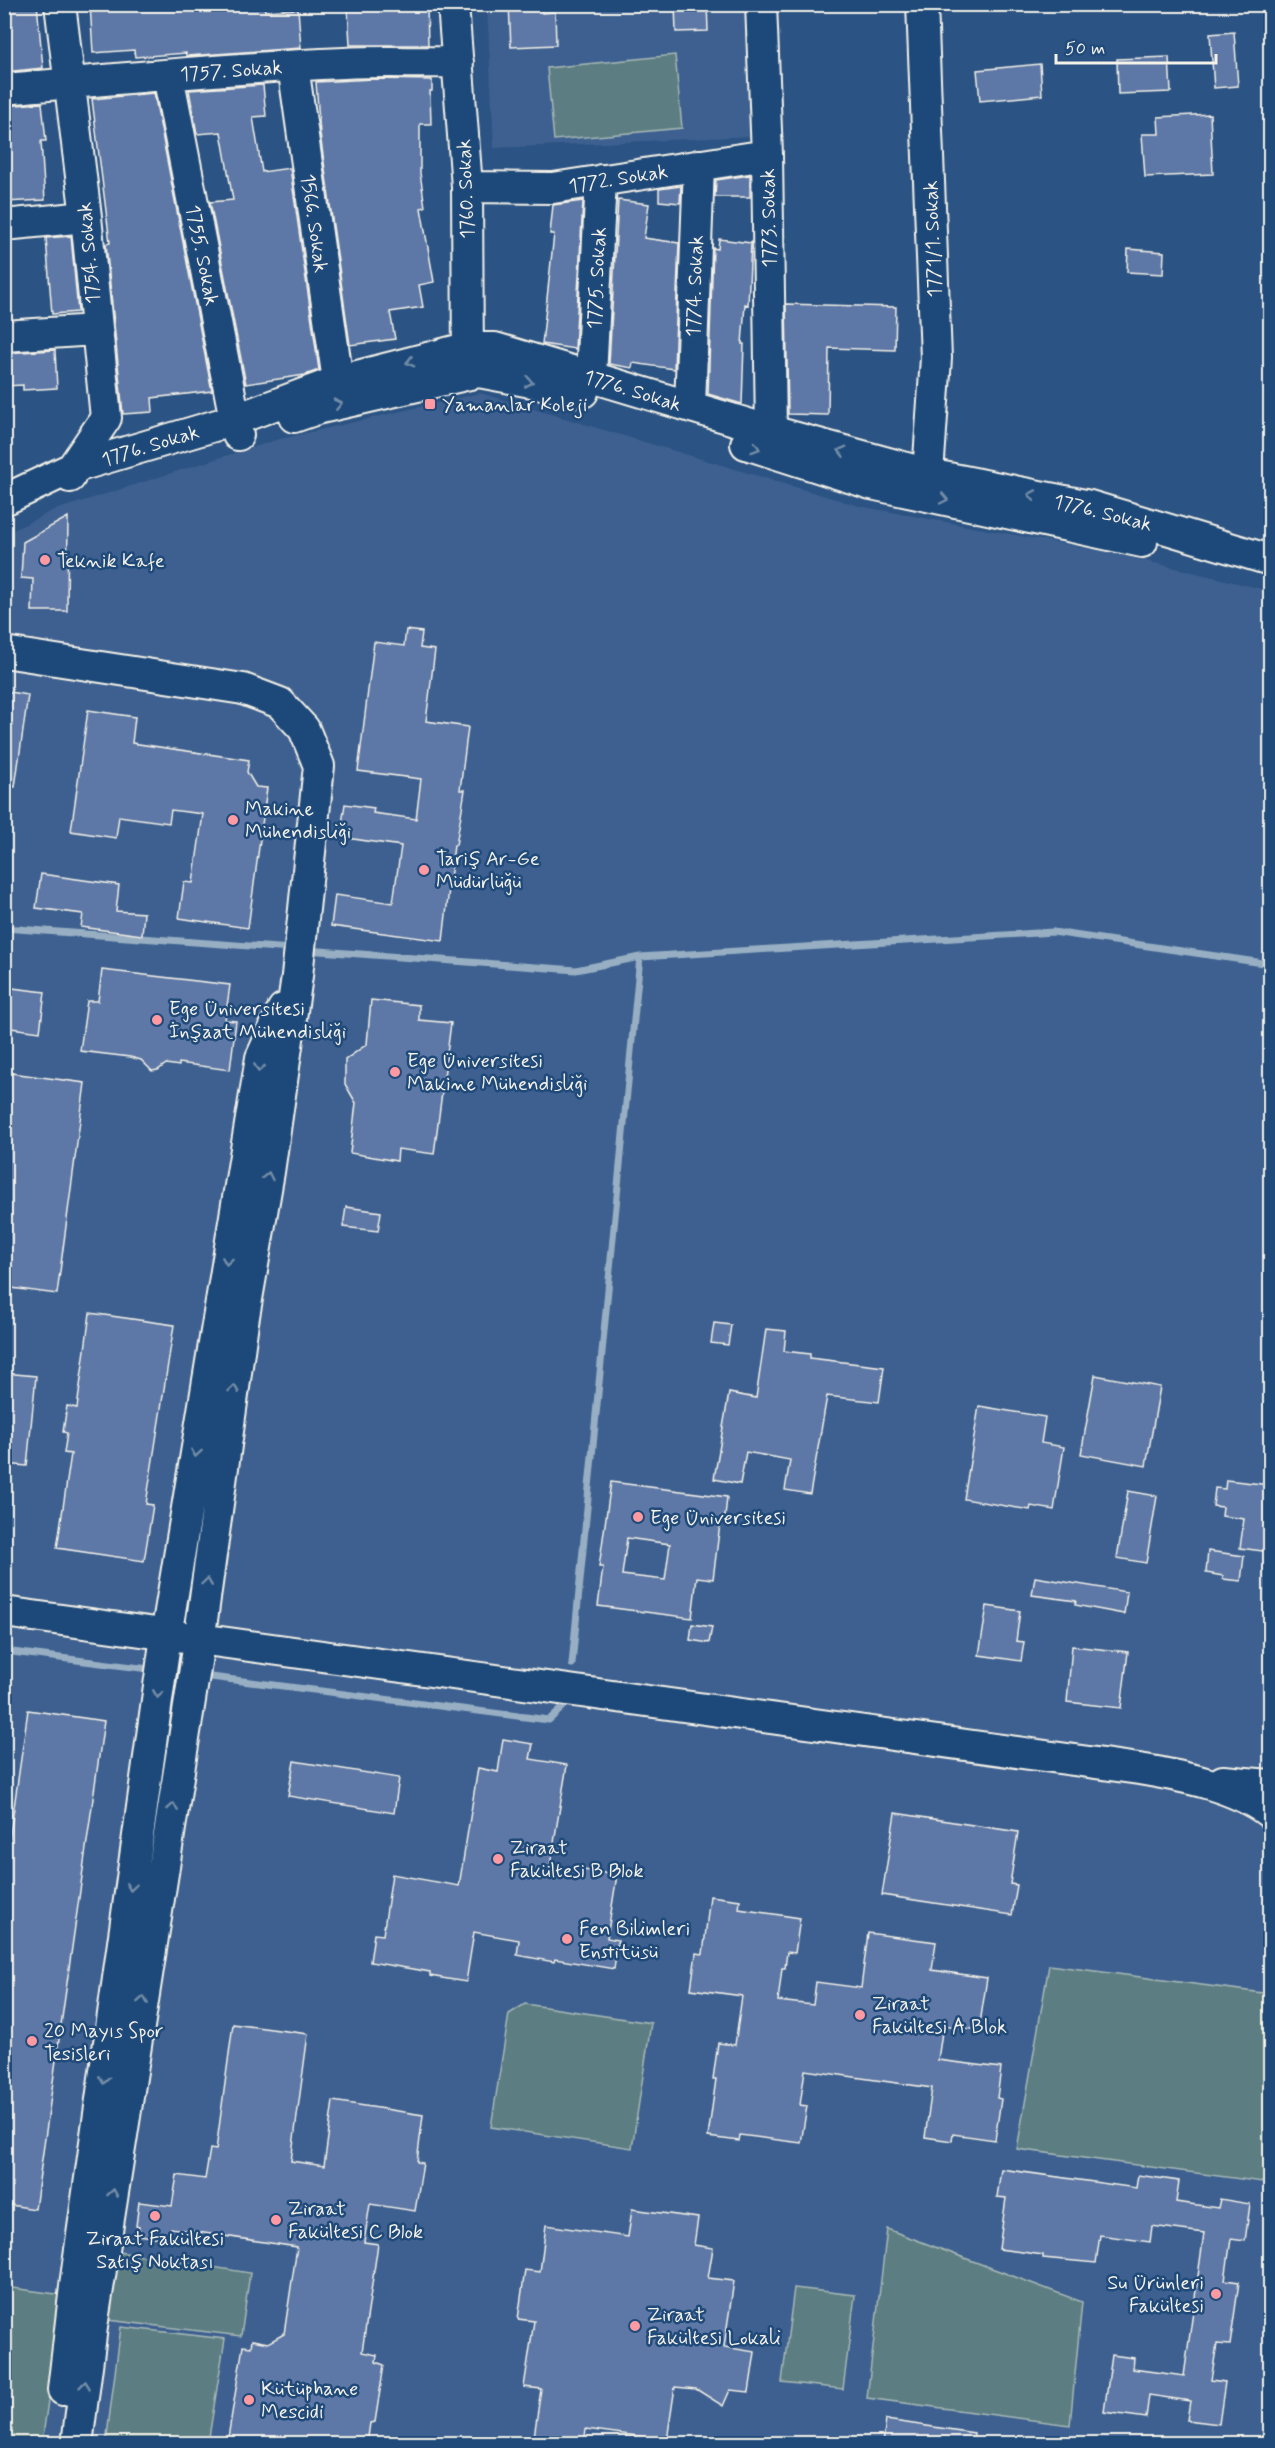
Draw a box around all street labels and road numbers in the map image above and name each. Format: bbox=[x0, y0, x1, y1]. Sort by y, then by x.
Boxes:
street label: 1757. Sokak bbox=[179, 54, 283, 89]
street label: 1760. Sokak bbox=[451, 139, 482, 239]
street label: 1772. Sokak bbox=[567, 158, 670, 201]
street label: 1773. Sokak bbox=[755, 168, 784, 268]
street label: 1566. Sokak bbox=[293, 172, 334, 274]
street label: 1771/1. Sokak bbox=[918, 180, 949, 298]
street label: 1754. Sokak bbox=[72, 201, 107, 305]
street label: 1755. Sokak bbox=[179, 203, 225, 308]
street label: 1775. Sokak bbox=[581, 226, 614, 330]
street label: 1774. Sokak bbox=[680, 235, 711, 337]
street label: 1776. Sokak bbox=[581, 364, 685, 419]
street label: 1776. Sokak bbox=[98, 419, 203, 474]
street label: 1776. Sokak bbox=[1051, 488, 1155, 539]

